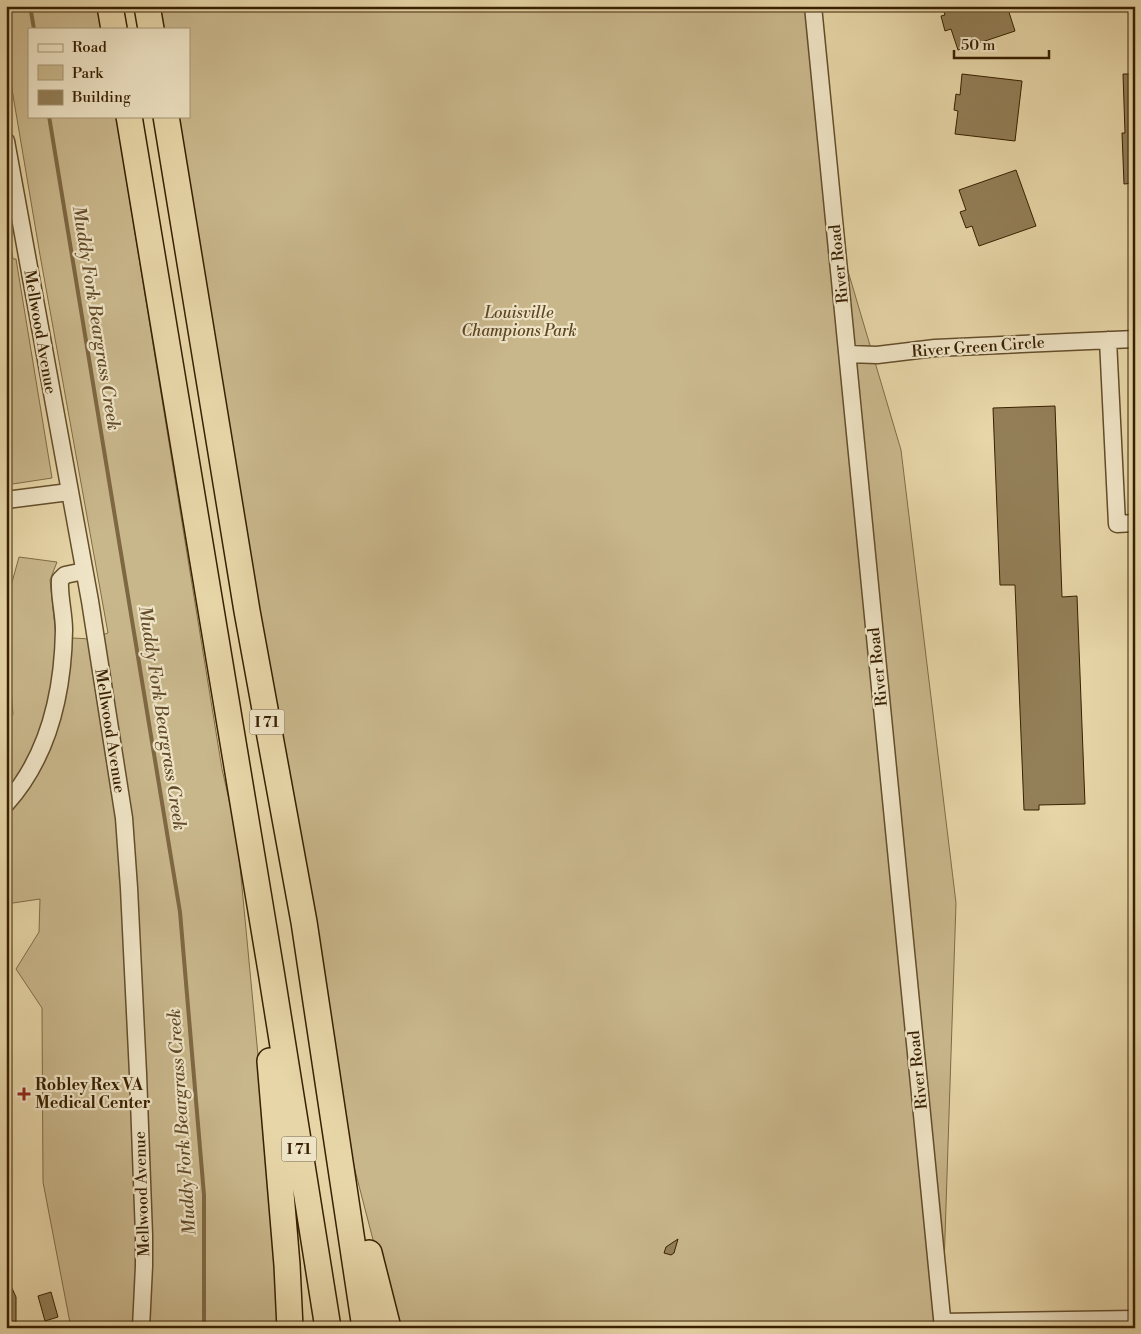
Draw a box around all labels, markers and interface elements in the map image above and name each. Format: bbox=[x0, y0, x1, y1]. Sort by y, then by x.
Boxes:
legend bbox=[28, 28, 190, 118]
scale bar bbox=[954, 28, 1048, 60]
text: 50 m bbox=[961, 36, 995, 55]
text: Road bbox=[72, 38, 107, 57]
text: Park bbox=[72, 64, 104, 83]
text: Building bbox=[71, 88, 131, 107]
water label: Muddy Fork Beargrass Creek bbox=[67, 204, 125, 432]
street label: River Road bbox=[825, 223, 853, 305]
street label: Mellwood Avenue bbox=[19, 268, 61, 396]
park label: Louisville Champions Park bbox=[461, 303, 577, 341]
street label: River Green Circle bbox=[911, 332, 1045, 362]
water label: Muddy Fork Beargrass Creek bbox=[133, 604, 191, 832]
street label: River Road bbox=[864, 626, 892, 708]
street label: Mellwood Avenue bbox=[90, 667, 130, 795]
road number: I 71 bbox=[250, 710, 284, 734]
water label: Muddy Fork Beargrass Creek bbox=[163, 1008, 201, 1236]
street label: River Road bbox=[904, 1029, 932, 1111]
place label: Robley Rex VA Medical Center bbox=[35, 1075, 151, 1113]
marker: Robley Rex VA Medical Center bbox=[17, 1087, 31, 1101]
street label: Mellwood Avenue bbox=[130, 1131, 154, 1257]
road number: I 71 bbox=[282, 1136, 316, 1162]

